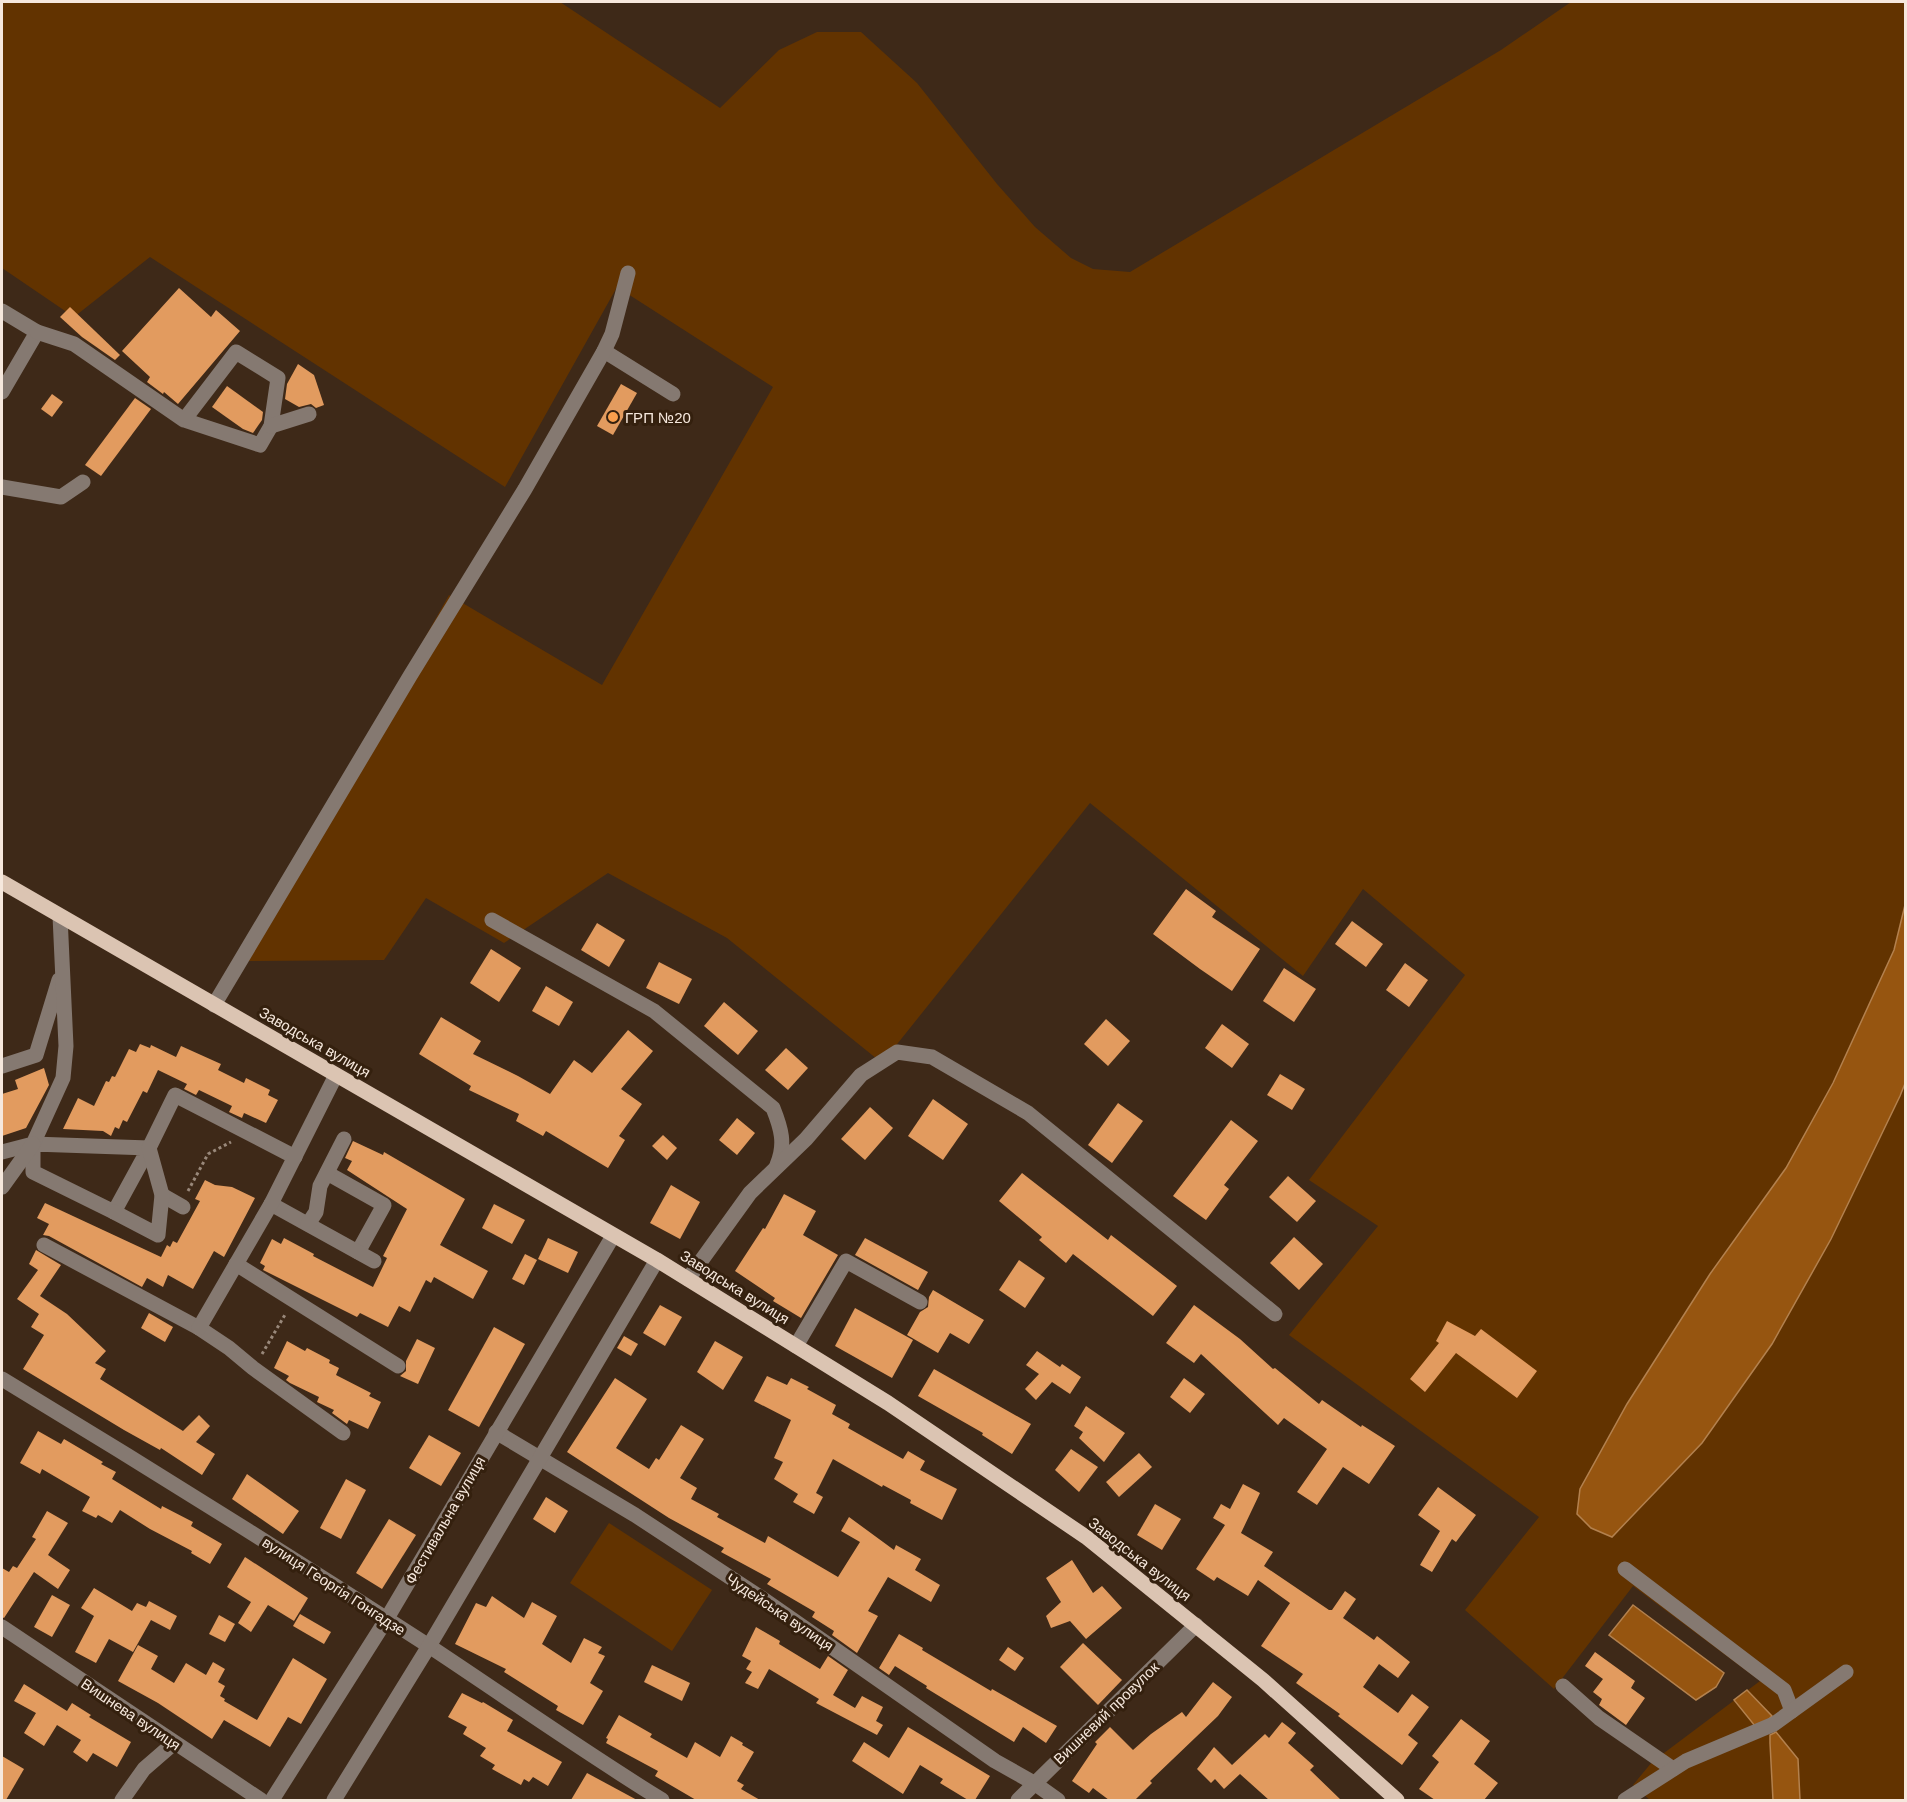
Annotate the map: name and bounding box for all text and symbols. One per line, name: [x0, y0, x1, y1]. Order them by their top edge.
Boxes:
place label: ГРП №20: [625, 409, 691, 426]
marker: ГРП №20: [606, 410, 620, 424]
street label: Заводська вулиця: [256, 1003, 374, 1081]
street label: Заводська вулиця: [677, 1247, 793, 1327]
street label: Фестивальна вулиця: [401, 1453, 489, 1587]
street label: Заводська вулиця: [1085, 1514, 1195, 1604]
street label: вулиця Георгія Гонгадзе: [259, 1533, 409, 1639]
street label: Чудейська вулиця: [723, 1570, 837, 1654]
street label: Вишневий провулок: [1050, 1658, 1162, 1768]
street label: Вишнева вулиця: [78, 1675, 184, 1753]

